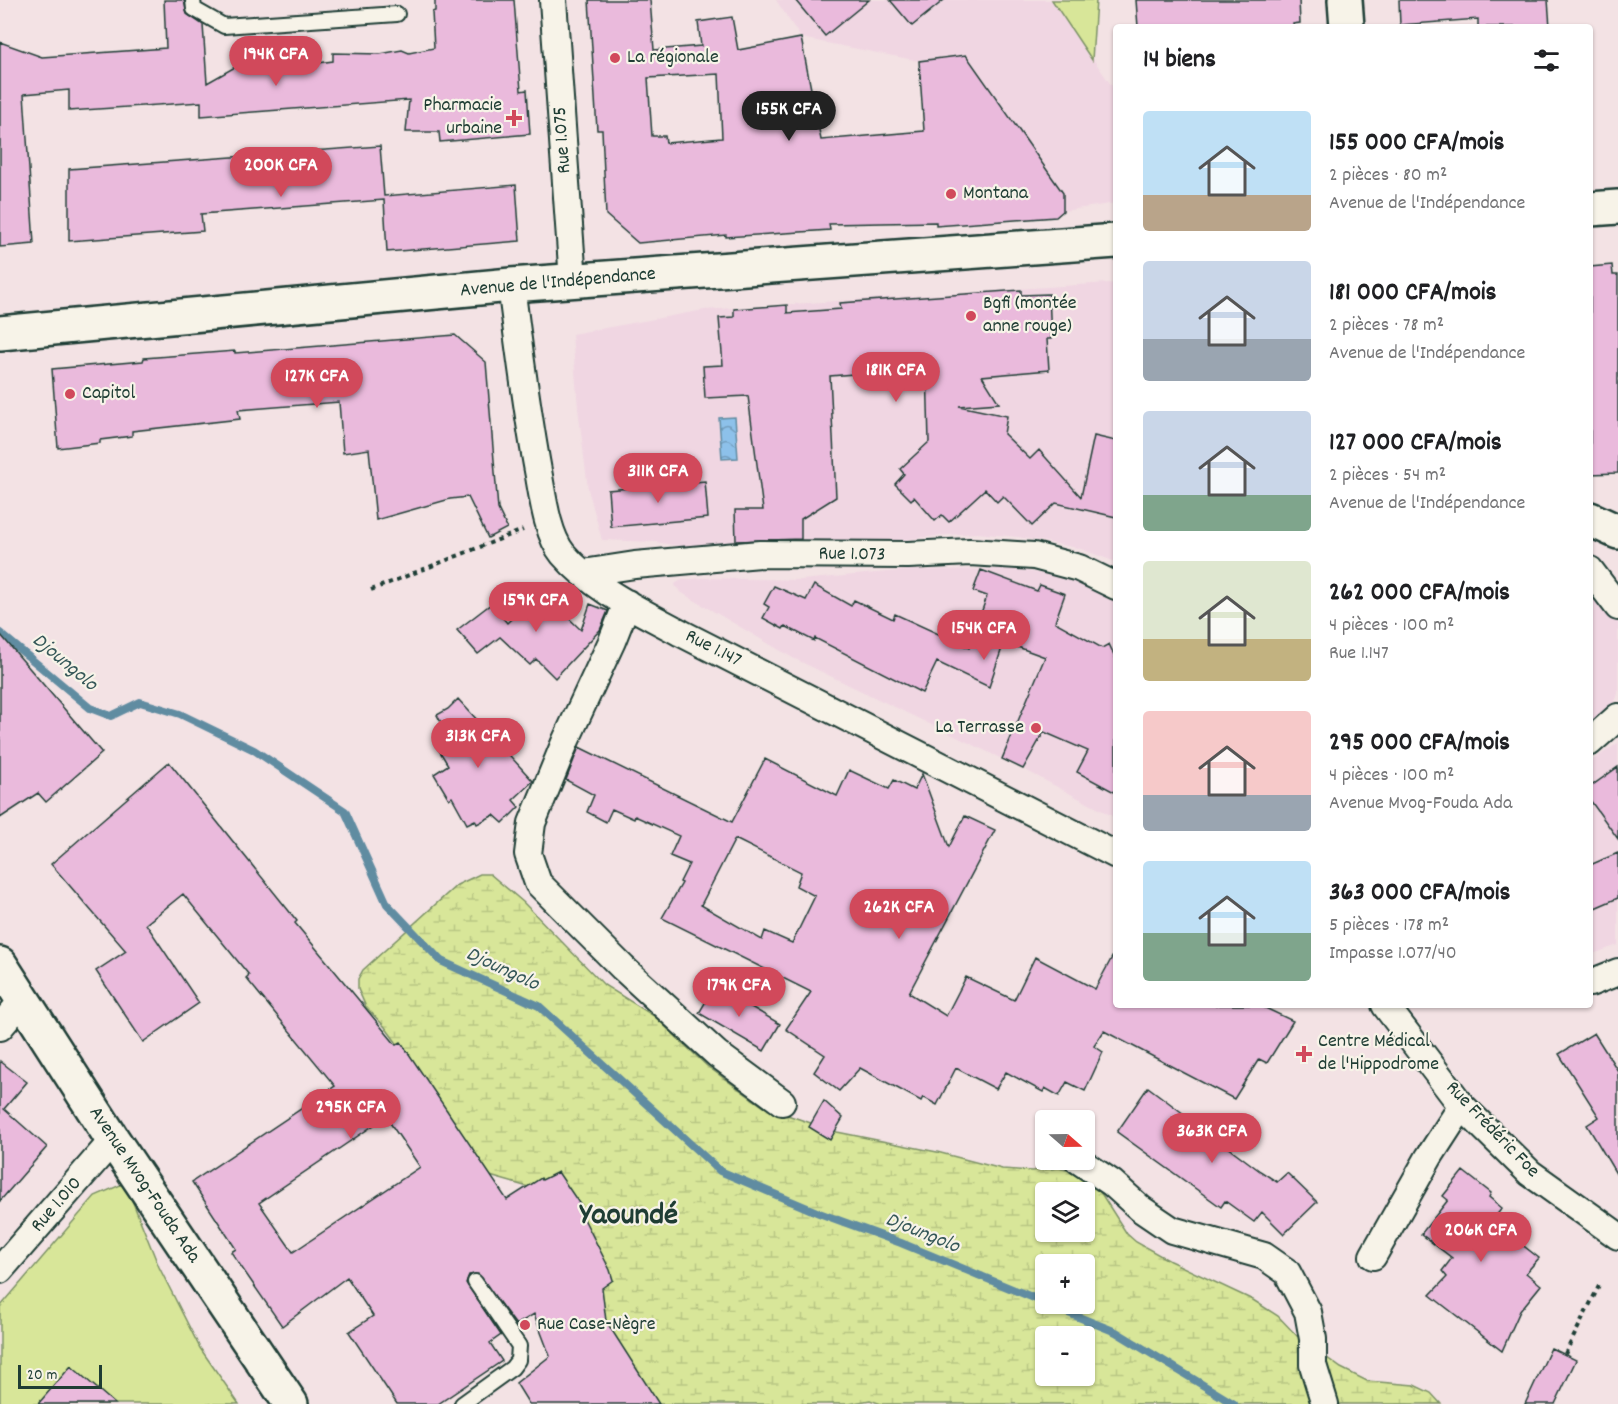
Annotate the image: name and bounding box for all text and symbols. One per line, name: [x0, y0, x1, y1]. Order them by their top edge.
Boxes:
pin: 194K CFA: [214, 36, 338, 87]
text: 194K CFA: [243, 41, 309, 69]
text: 14 biens: [1143, 42, 1216, 79]
place label: La régionale: [627, 44, 719, 72]
icon: filters: [1530, 44, 1563, 77]
marker: La régionale: [608, 51, 622, 65]
pin: 155K CFA: [727, 91, 851, 142]
place label: Pharmacie urbaine: [423, 92, 502, 143]
text: 155K CFA: [756, 96, 822, 124]
street label: Rue 1.075: [547, 105, 579, 175]
marker: Pharmacie urbaine: [507, 111, 521, 125]
text: 155 000 CFA/mois: [1329, 125, 1504, 162]
icon: home: [1191, 135, 1263, 207]
pin: 200K CFA: [219, 147, 343, 198]
text: 200K CFA: [244, 152, 318, 180]
text: 2 pièces · 80 m²: [1329, 162, 1447, 190]
place label: Montana: [963, 180, 1029, 208]
marker: Montana: [944, 187, 958, 201]
text: Avenue de l'Indépendance: [1329, 190, 1525, 218]
street label: Avenue de l'Indépendance: [459, 260, 657, 306]
text: 181 000 CFA/mois: [1329, 275, 1496, 312]
icon: home: [1191, 285, 1263, 357]
place label: Bgfi (montée anne rouge): [983, 290, 1077, 341]
marker: Bgfi (montée anne rouge): [964, 309, 978, 323]
text: 2 pièces · 78 m²: [1329, 312, 1444, 340]
text: Avenue de l'Indépendance: [1329, 340, 1525, 368]
pin: 181K CFA: [834, 352, 958, 403]
text: 181K CFA: [866, 357, 926, 385]
pin: 127K CFA: [255, 358, 379, 409]
text: 127K CFA: [285, 363, 349, 391]
place label: Capitol: [82, 380, 135, 408]
marker: Capitol: [63, 387, 77, 401]
text: 127 000 CFA/mois: [1329, 425, 1502, 462]
icon: home: [1191, 435, 1263, 507]
pin: 311K CFA: [596, 453, 720, 504]
text: 311K CFA: [627, 458, 689, 486]
text: 2 pièces · 54 m²: [1329, 462, 1446, 490]
text: Avenue de l'Indépendance: [1329, 490, 1525, 518]
street label: Rue 1.073: [818, 540, 886, 570]
text: 262 000 CFA/mois: [1329, 575, 1510, 612]
pin: 159K CFA: [474, 582, 598, 633]
icon: home: [1191, 585, 1263, 657]
text: 159K CFA: [503, 587, 569, 615]
pin: 154K CFA: [922, 610, 1046, 661]
text: 4 pièces · 100 m²: [1329, 612, 1454, 640]
text: 154K CFA: [951, 615, 1017, 643]
street label: Rue 1.147: [680, 623, 746, 675]
water label: Djoungolo: [25, 627, 105, 700]
text: Rue 1.147: [1329, 640, 1389, 668]
place label: La Terrasse: [935, 714, 1024, 742]
pin: 313K CFA: [416, 718, 540, 769]
marker: La Terrasse: [1029, 721, 1043, 735]
text: 313K CFA: [445, 723, 511, 751]
text: 295 000 CFA/mois: [1329, 725, 1510, 762]
icon: home: [1191, 735, 1263, 807]
text: 4 pièces · 100 m²: [1329, 762, 1454, 790]
text: Avenue Mvog-Fouda Ada: [1329, 790, 1512, 818]
text: 363 000 CFA/mois: [1329, 875, 1510, 912]
icon: home: [1191, 885, 1263, 957]
pin: 262K CFA: [837, 889, 961, 940]
text: 262K CFA: [864, 894, 934, 922]
text: 5 pièces · 178 m²: [1329, 912, 1449, 940]
water label: Djoungolo: [461, 940, 545, 1001]
text: Impasse 1.077/40: [1329, 940, 1457, 968]
pin: 179K CFA: [677, 967, 801, 1018]
text: 179K CFA: [707, 972, 771, 1000]
place label: Centre Médical de l'Hippodrome: [1318, 1028, 1439, 1079]
marker: Centre Médical de l'Hippodrome: [1295, 1045, 1313, 1063]
street label: Rue Frédéric Foe: [1439, 1075, 1546, 1185]
pin: 295K CFA: [289, 1089, 413, 1140]
text: 295K CFA: [316, 1094, 386, 1122]
street label: Avenue Mvog-Fouda Ada: [81, 1101, 207, 1269]
north arrow: [1035, 1110, 1095, 1170]
map controls: [1035, 1110, 1095, 1386]
pin: 363K CFA: [1150, 1113, 1274, 1164]
text: 363K CFA: [1176, 1118, 1248, 1146]
street label: Rue 1.010: [25, 1171, 89, 1239]
button: layers: [1035, 1182, 1095, 1242]
district label: Yaoundé: [579, 1194, 678, 1240]
water label: Djoungolo: [881, 1206, 965, 1263]
pin: 206K CFA: [1419, 1212, 1543, 1263]
text: 206K CFA: [1445, 1217, 1517, 1245]
button: +: [1035, 1254, 1095, 1314]
place label: Rue Case-Nègre: [537, 1311, 656, 1339]
marker: Rue Case-Nègre: [518, 1318, 532, 1332]
button: −: [1035, 1326, 1095, 1386]
scale bar: [18, 1362, 102, 1390]
text: 20 m: [27, 1364, 57, 1387]

